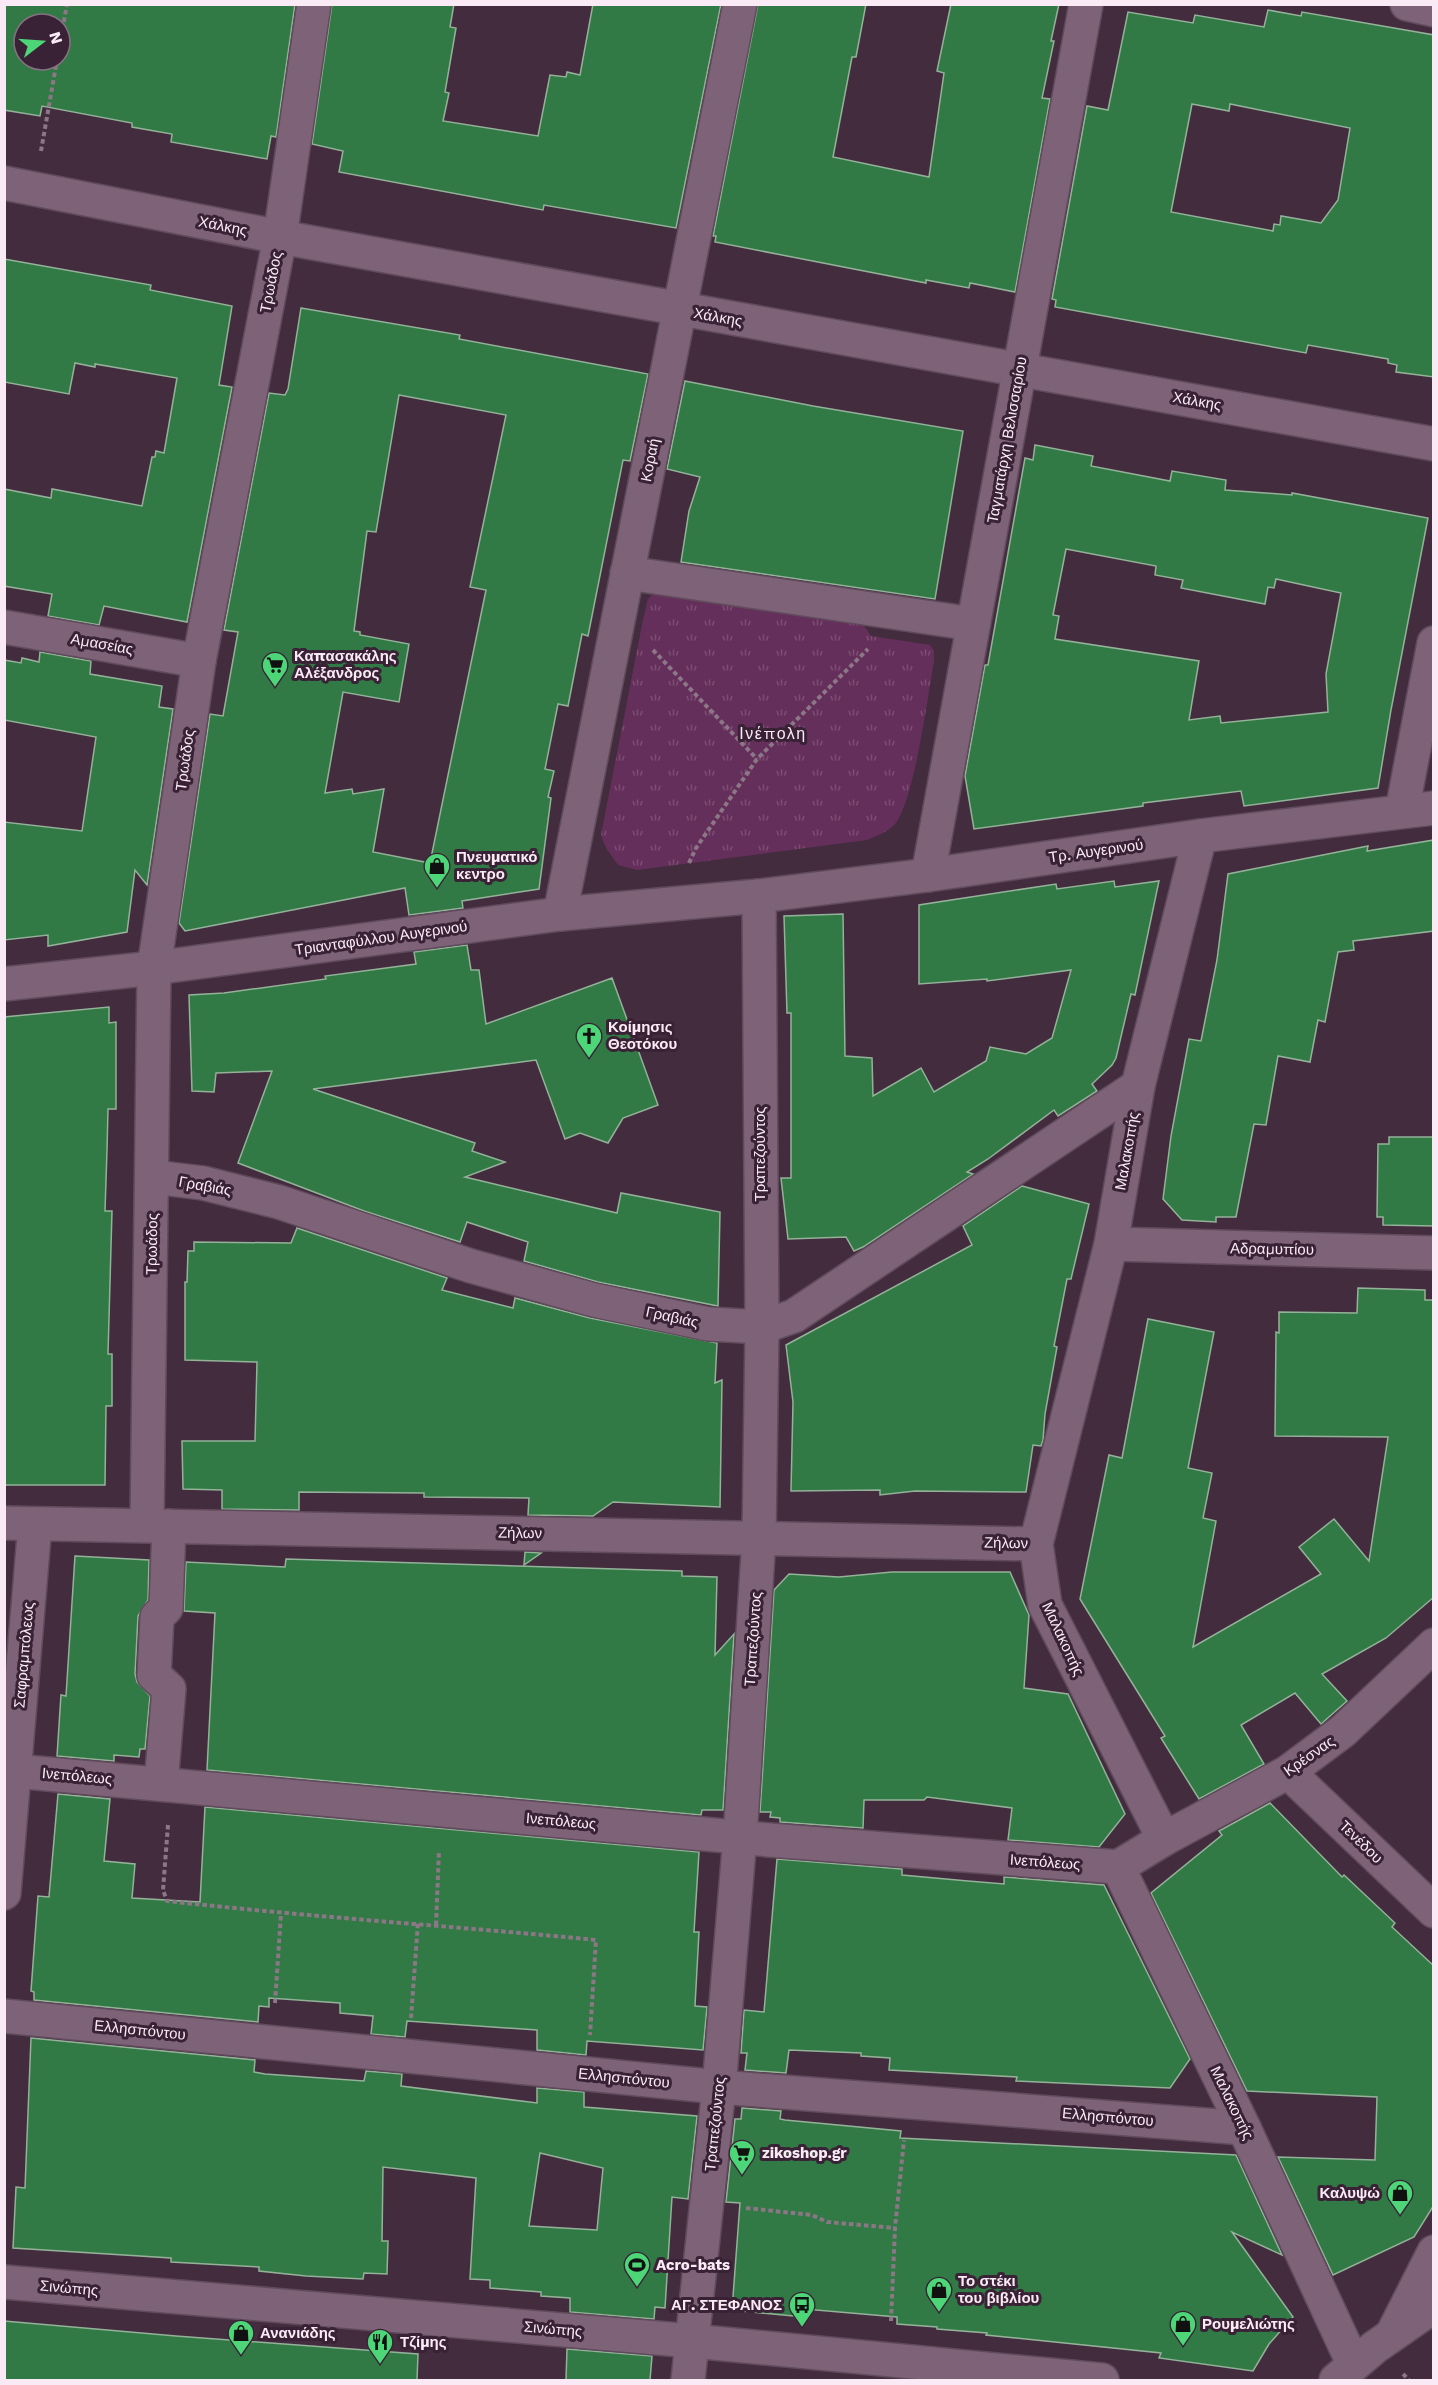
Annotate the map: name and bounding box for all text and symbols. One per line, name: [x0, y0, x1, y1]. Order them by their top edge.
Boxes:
north arrow: [12, 12, 72, 72]
text: N: [45, 29, 67, 46]
street label: Χάλκης: [197, 212, 249, 240]
street label: Τρωάδος: [256, 250, 286, 314]
street label: Χάλκης: [692, 304, 744, 330]
street label: Ταγματάρχη Βελισσαρίου: [983, 355, 1031, 525]
street label: Χάλκης: [1171, 388, 1223, 414]
street label: Κοραή: [637, 437, 663, 483]
street label: Αμασείας: [69, 630, 135, 658]
place label: Καπασακάλης Αλέξανδρος: [294, 647, 397, 682]
supermarket icon: Καπασακάλης Αλέξανδρος: [260, 650, 290, 688]
district label: Ινέπολη: [739, 724, 807, 743]
street label: Τρωάδος: [172, 728, 198, 792]
street label: Τρ. Αυγερινού: [1048, 835, 1144, 867]
place label: Πνευματικό κεντρο: [456, 848, 537, 883]
shop icon: Πνευματικό κεντρο: [422, 851, 452, 889]
street label: Τριανταφύλλου Αυγερινού: [293, 917, 469, 959]
place label: Κοίμησις Θεοτόκου: [608, 1018, 677, 1053]
church icon: Κοίμησις Θεοτόκου: [574, 1021, 604, 1059]
street label: Τραπεζούντος: [751, 1106, 769, 1202]
street label: Μαλακοπής: [1111, 1110, 1143, 1192]
street label: Γραβιάς: [177, 1173, 233, 1199]
street label: Τρωάδος: [142, 1213, 162, 1275]
street label: Αδραμυπίου: [1230, 1239, 1314, 1259]
street label: Γραβιάς: [644, 1303, 700, 1331]
street label: Ζήλων: [498, 1524, 542, 1542]
street label: Ζήλων: [984, 1534, 1028, 1552]
street label: Τραπεζούντος: [741, 1591, 765, 1687]
street label: Μαλακοπής: [1038, 1599, 1088, 1679]
street label: Σαφραμπόλεως: [10, 1601, 38, 1709]
street label: Κρέσνας: [1280, 1732, 1338, 1780]
street label: Ινεπόλεως: [41, 1764, 113, 1788]
street label: Ινεπόλεως: [525, 1809, 597, 1833]
street label: Τενέδου: [1336, 1817, 1386, 1867]
street label: Ινεπόλεως: [1009, 1851, 1081, 1873]
street label: Ελλησπόντου: [93, 2016, 187, 2044]
street label: Μαλακοπής: [1207, 2063, 1257, 2143]
street label: Ελλησπόντου: [577, 2064, 671, 2092]
street label: Τραπεζούντος: [701, 2076, 729, 2172]
street label: Ελλησπόντου: [1062, 2104, 1154, 2130]
supermarket icon: zikoshop.gr: [727, 2138, 757, 2176]
place label: zikoshop.gr: [762, 2144, 847, 2162]
shop icon: Καλυψώ: [1385, 2178, 1415, 2216]
place label: Καλυψώ: [1319, 2184, 1380, 2202]
sports icon: Acro-bats: [622, 2250, 652, 2288]
place label: Acro-bats: [656, 2256, 730, 2274]
place label: Το στέκι του βιβλίου: [958, 2272, 1040, 2307]
shop icon: Το στέκι του βιβλίου: [924, 2275, 954, 2313]
street label: Σινώπης: [39, 2276, 99, 2300]
bus stop icon: ΑΓ. ΣΤΕΦΑΝΟΣ: [787, 2290, 817, 2328]
place label: ΑΓ. ΣΤΕΦΑΝΟΣ: [671, 2296, 782, 2314]
shop icon: Ρουμελιώτης: [1168, 2309, 1198, 2347]
place label: Ρουμελιώτης: [1202, 2315, 1295, 2333]
street label: Σινώπης: [523, 2317, 583, 2341]
shop icon: Ανανιάδης: [226, 2318, 256, 2356]
place label: Ανανιάδης: [260, 2324, 336, 2342]
restaurant icon: Τζίμης: [365, 2327, 395, 2365]
place label: Τζίμης: [400, 2333, 447, 2351]

